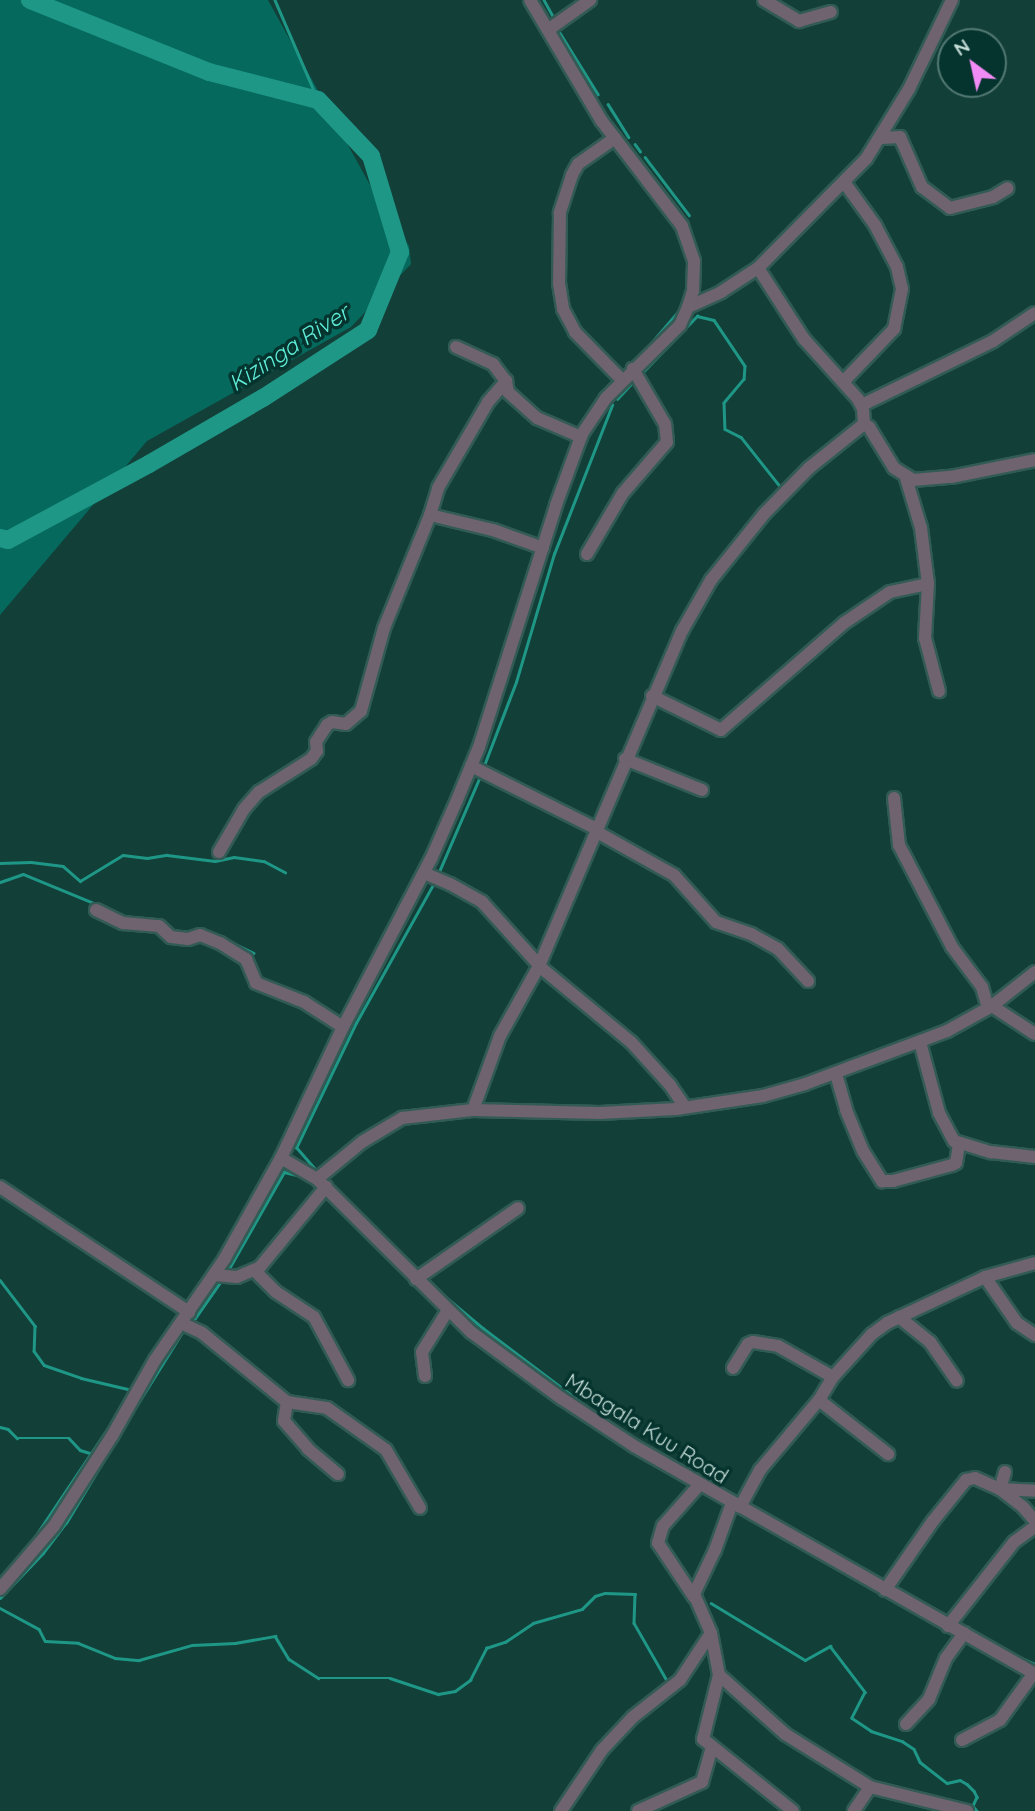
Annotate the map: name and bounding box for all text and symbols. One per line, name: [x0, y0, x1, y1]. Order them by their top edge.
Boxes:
north arrow: [937, 28, 1007, 98]
text: N: [949, 33, 974, 61]
water label: Kizinga River: [223, 299, 355, 397]
street label: Mbagala Kuu Road: [561, 1368, 733, 1488]

